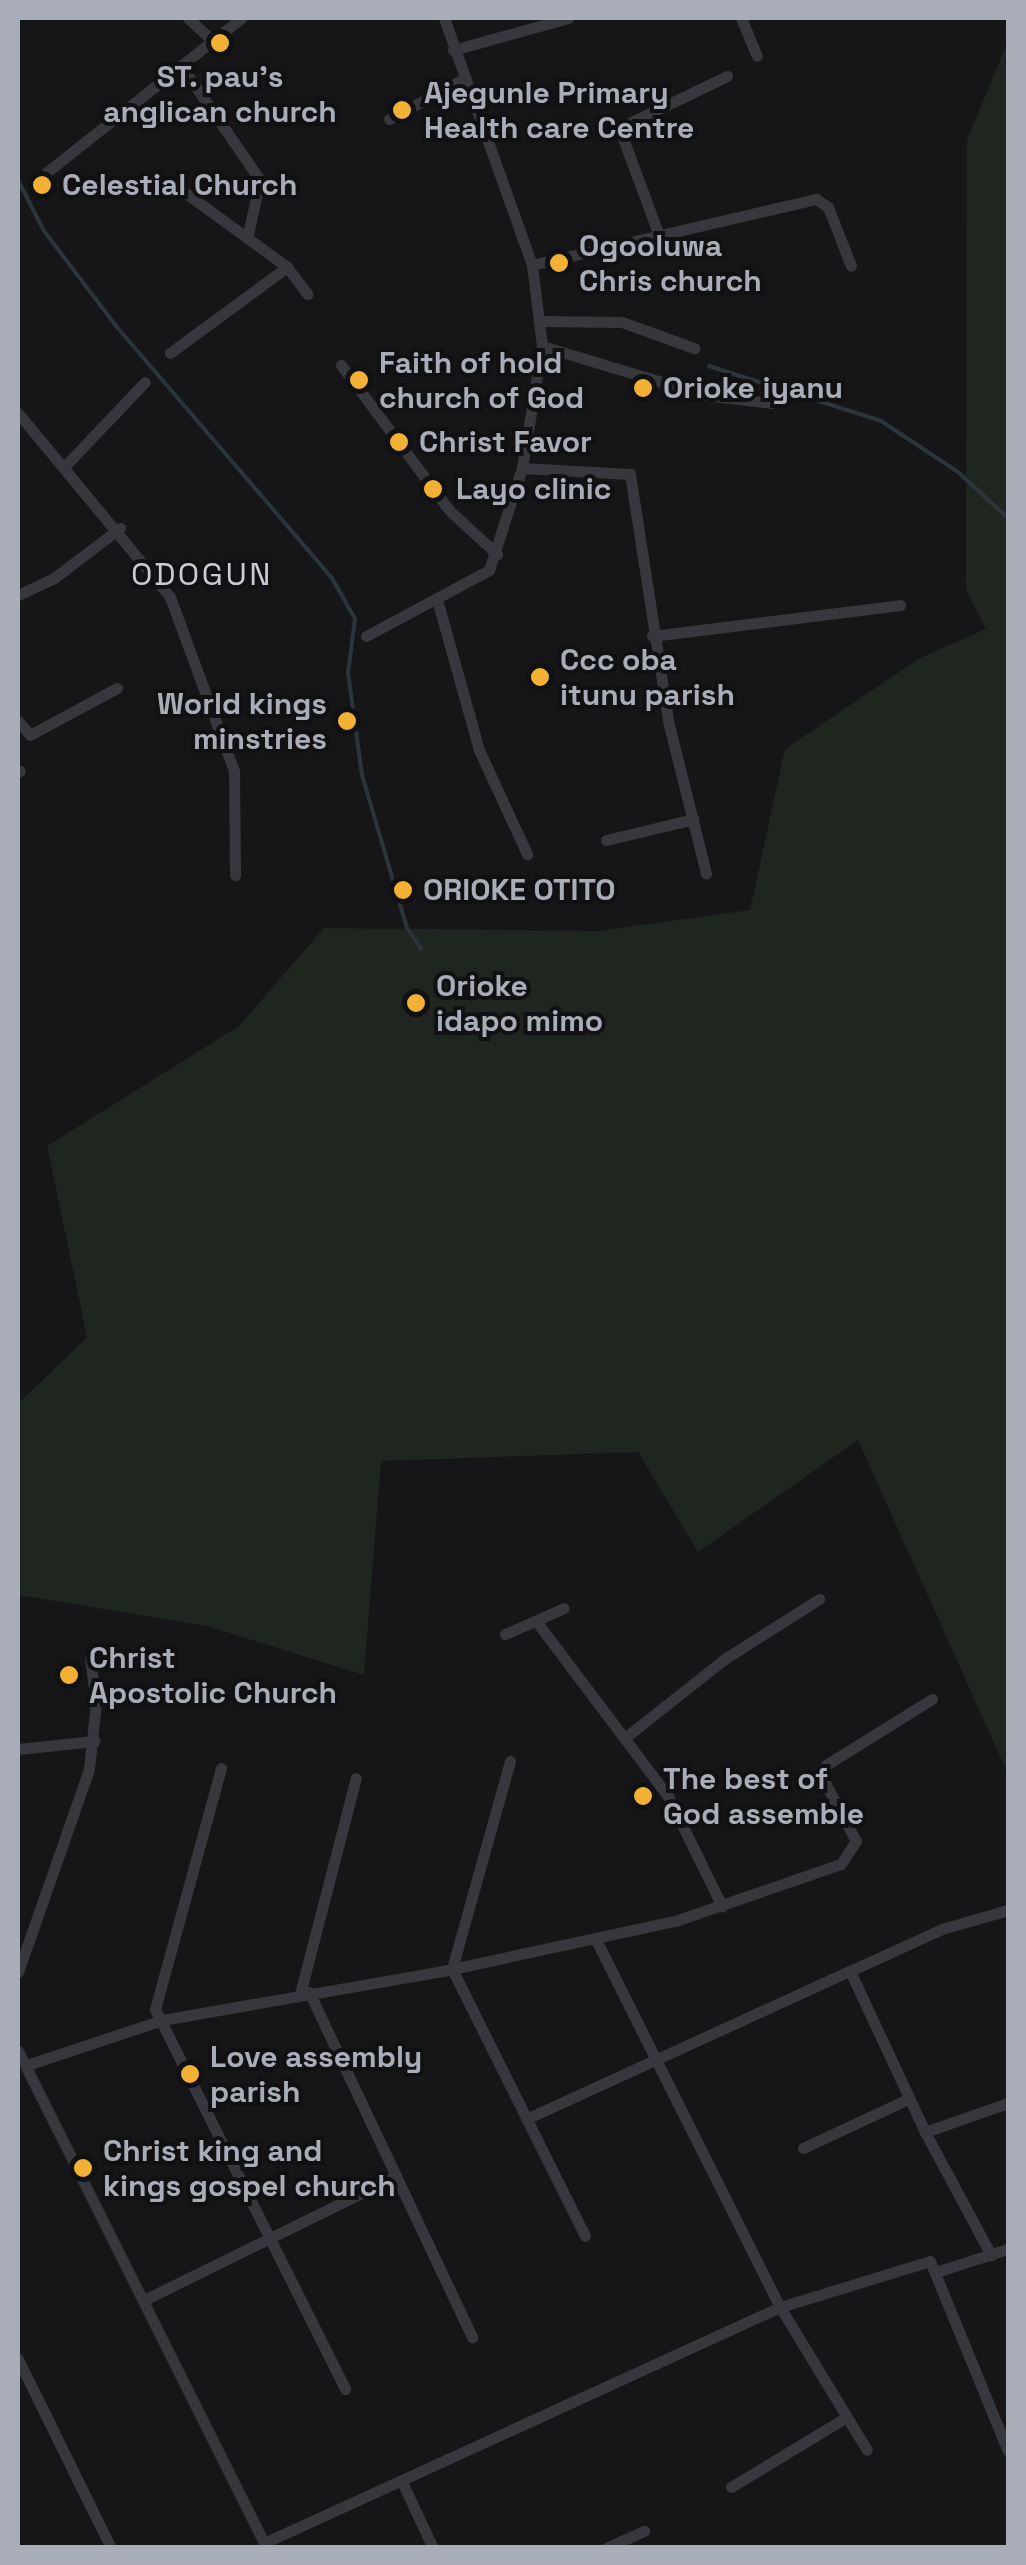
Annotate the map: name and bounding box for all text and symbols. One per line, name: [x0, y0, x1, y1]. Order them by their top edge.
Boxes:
marker: ST. pau's anglican church: [209, 32, 231, 54]
place label: ST. pau's anglican church: [103, 59, 337, 130]
place label: Ajegunle Primary Health care Centre: [424, 75, 694, 146]
marker: Ajegunle Primary Health care Centre: [389, 97, 415, 123]
place label: Celestial Church: [62, 167, 297, 203]
marker: Celestial Church: [31, 174, 53, 196]
place label: Ogooluwa Chris church: [579, 228, 762, 298]
marker: Ogooluwa Chris church: [548, 252, 570, 274]
place label: Faith of hold church of God: [379, 345, 584, 416]
marker: Faith of hold church of God: [348, 369, 370, 391]
place label: Orioke iyanu: [663, 370, 843, 406]
marker: Orioke iyanu: [632, 377, 654, 399]
place label: Christ Favor: [419, 424, 592, 460]
marker: Christ Favor: [388, 431, 410, 453]
place label: Layo clinic: [456, 471, 611, 507]
marker: Layo clinic: [420, 476, 446, 502]
district label: ODOGUN: [131, 555, 273, 593]
place label: Ccc oba itunu parish: [560, 642, 735, 712]
marker: Ccc oba itunu parish: [529, 666, 551, 688]
place label: World kings minstries: [157, 686, 327, 756]
marker: World kings minstries: [336, 710, 358, 732]
place label: ORIOKE OTITO: [423, 872, 616, 908]
marker: ORIOKE OTITO: [392, 879, 414, 901]
place label: Orioke idapo mimo: [436, 968, 603, 1038]
marker: Orioke idapo mimo: [405, 992, 427, 1014]
place label: Christ Apostolic Church: [89, 1640, 337, 1710]
marker: Christ Apostolic Church: [58, 1664, 80, 1686]
place label: The best of God assemble: [663, 1761, 864, 1832]
marker: The best of God assemble: [632, 1785, 654, 1807]
place label: Love assembly parish: [210, 2039, 422, 2110]
marker: Love assembly parish: [179, 2063, 201, 2085]
place label: Christ king and kings gospel church: [103, 2133, 396, 2204]
marker: Christ king and kings gospel church: [72, 2157, 94, 2179]

